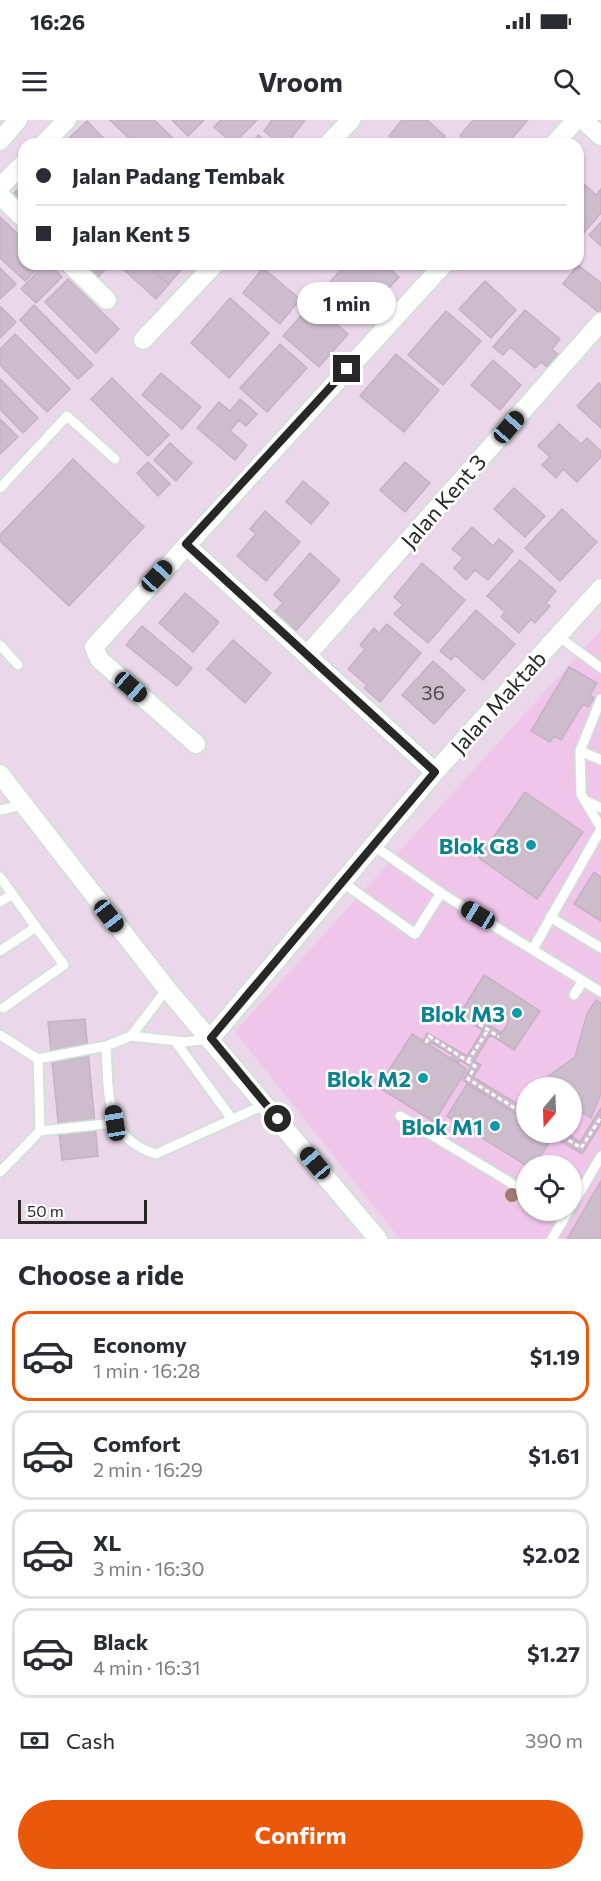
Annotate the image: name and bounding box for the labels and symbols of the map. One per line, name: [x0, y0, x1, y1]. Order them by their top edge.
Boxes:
callout: 1 min: [298, 282, 397, 324]
route end: [333, 355, 360, 382]
car: [490, 408, 528, 446]
street label: Jalan Kent 3: [395, 448, 491, 554]
car: [138, 557, 176, 595]
street label: Jalan Maktab: [445, 645, 551, 759]
car: [112, 668, 150, 706]
house number: 36: [421, 680, 445, 704]
place label: Blok G8: [439, 832, 519, 859]
marker: Blok G8: [524, 838, 538, 852]
car: [91, 896, 127, 936]
car: [458, 898, 498, 932]
place label: Blok M3: [420, 1000, 505, 1027]
marker: Blok M3: [510, 1006, 524, 1020]
place label: Blok M2: [327, 1065, 411, 1092]
marker: Blok M2: [416, 1071, 430, 1085]
north arrow: [516, 1077, 582, 1143]
car: [103, 1104, 127, 1142]
route start: [264, 1105, 291, 1132]
place label: Blok M1: [401, 1113, 483, 1140]
marker: Blok M1: [488, 1119, 502, 1133]
car: [297, 1143, 333, 1183]
scale bar: [18, 1197, 147, 1224]

